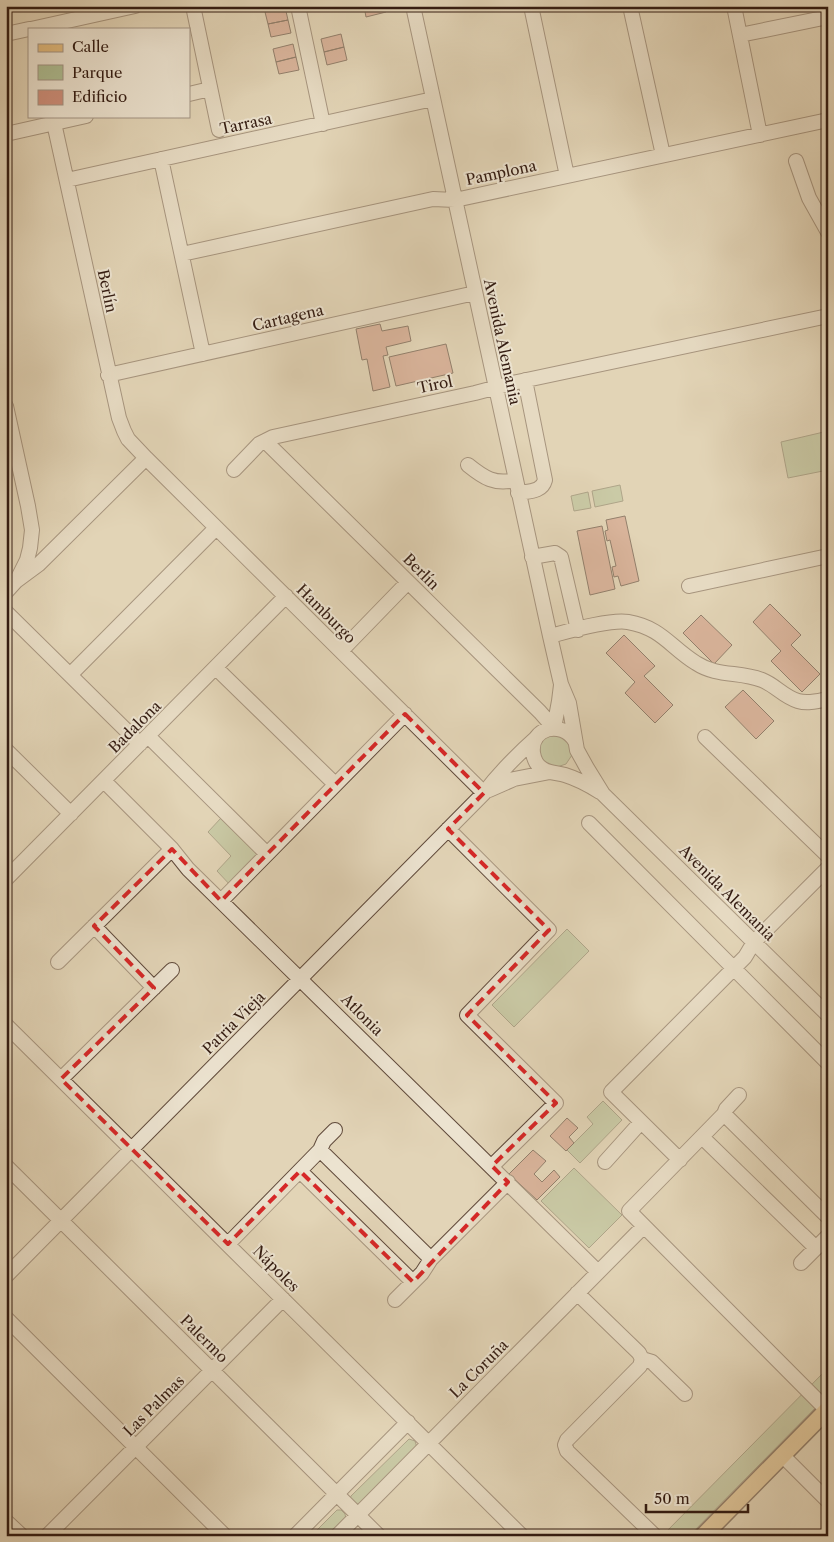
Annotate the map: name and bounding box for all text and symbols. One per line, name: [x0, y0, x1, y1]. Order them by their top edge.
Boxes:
legend: [28, 28, 190, 118]
text: Calle: [72, 37, 109, 56]
text: Parque: [72, 63, 122, 82]
text: Edificio: [72, 87, 127, 106]
street label: Tarrasa: [218, 109, 274, 138]
street label: Pamplona: [464, 156, 538, 189]
street label: Berlín: [94, 268, 121, 315]
street label: Avenida Alemania: [480, 276, 525, 407]
street label: Cartagena: [250, 300, 325, 335]
street label: Tirol: [416, 371, 455, 397]
street label: Berlín: [399, 550, 444, 594]
street label: Hamburgo: [293, 580, 360, 647]
street label: Badalona: [104, 696, 165, 757]
street label: Avenida Alemania: [675, 840, 779, 945]
street label: Patria Vieja: [198, 987, 269, 1058]
street label: Atlonia: [337, 989, 387, 1040]
street label: Nápoles: [249, 1242, 303, 1296]
street label: Palermo: [176, 1311, 232, 1367]
street label: La Coruña: [445, 1335, 512, 1402]
street label: Las Palmas: [119, 1371, 188, 1440]
scale bar: [646, 1482, 749, 1514]
text: 50 m: [654, 1489, 690, 1508]

